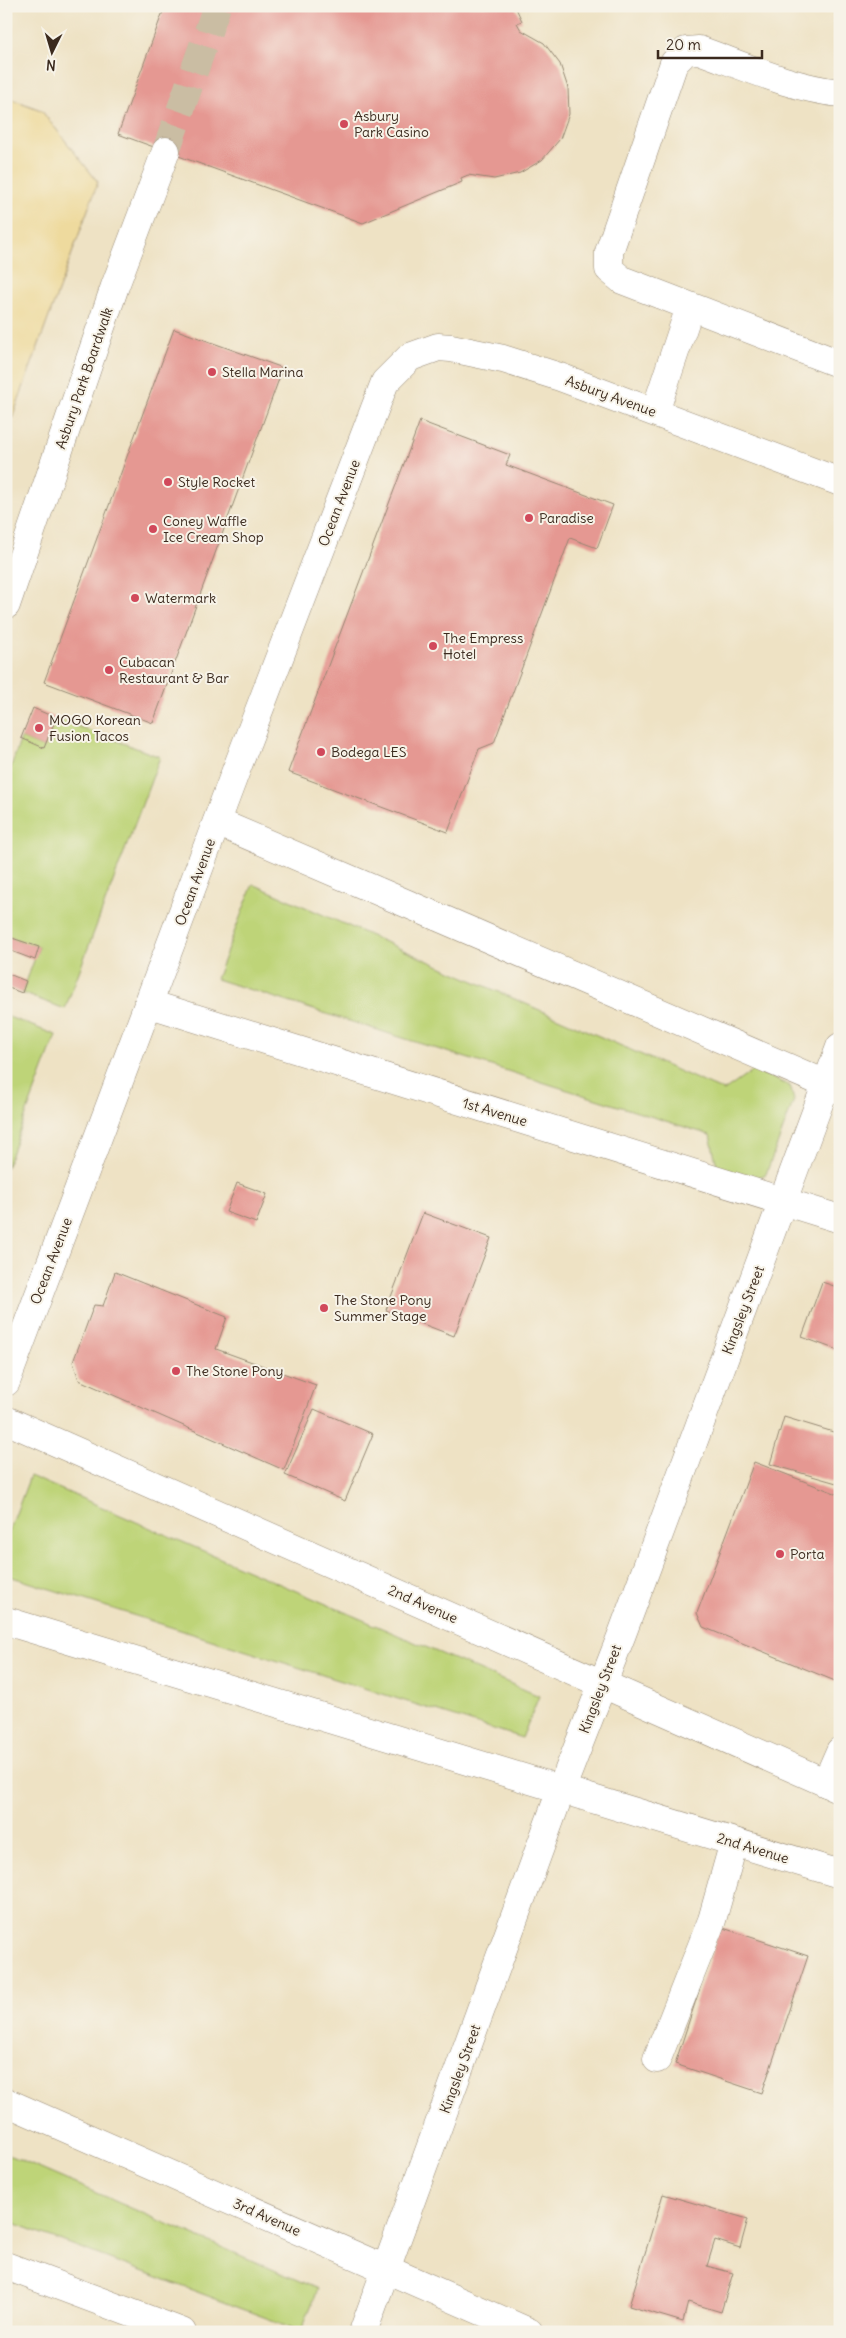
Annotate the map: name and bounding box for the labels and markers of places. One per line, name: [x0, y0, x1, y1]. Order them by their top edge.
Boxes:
place label: Asbury Park Casino: [354, 107, 429, 141]
marker: Asbury Park Casino: [338, 118, 350, 130]
place label: Stella Marina: [222, 363, 303, 381]
marker: Stella Marina: [206, 366, 218, 378]
place label: Style Rocket: [178, 473, 256, 491]
marker: Style Rocket: [162, 476, 174, 488]
place label: Paradise: [539, 509, 594, 527]
place label: Coney Waffle Ice Cream Shop: [163, 512, 264, 546]
marker: Paradise: [523, 512, 535, 524]
marker: Coney Waffle Ice Cream Shop: [147, 523, 159, 535]
place label: Watermark: [145, 589, 216, 607]
marker: Watermark: [129, 592, 141, 604]
place label: The Empress Hotel: [443, 629, 523, 663]
marker: The Empress Hotel: [427, 640, 439, 652]
place label: Cubacan Restaurant & Bar: [119, 653, 229, 687]
marker: Cubacan Restaurant & Bar: [103, 664, 115, 676]
place label: MOGO Korean Fusion Tacos: [49, 711, 141, 745]
marker: MOGO Korean Fusion Tacos: [33, 722, 45, 734]
place label: Bodega LES: [331, 743, 407, 761]
marker: Bodega LES: [315, 746, 327, 758]
place label: The Stone Pony Summer Stage: [334, 1291, 431, 1325]
marker: The Stone Pony Summer Stage: [318, 1302, 330, 1314]
place label: The Stone Pony: [186, 1362, 283, 1380]
marker: The Stone Pony: [170, 1365, 182, 1377]
place label: Porta: [790, 1545, 824, 1563]
marker: Porta: [774, 1548, 786, 1560]

